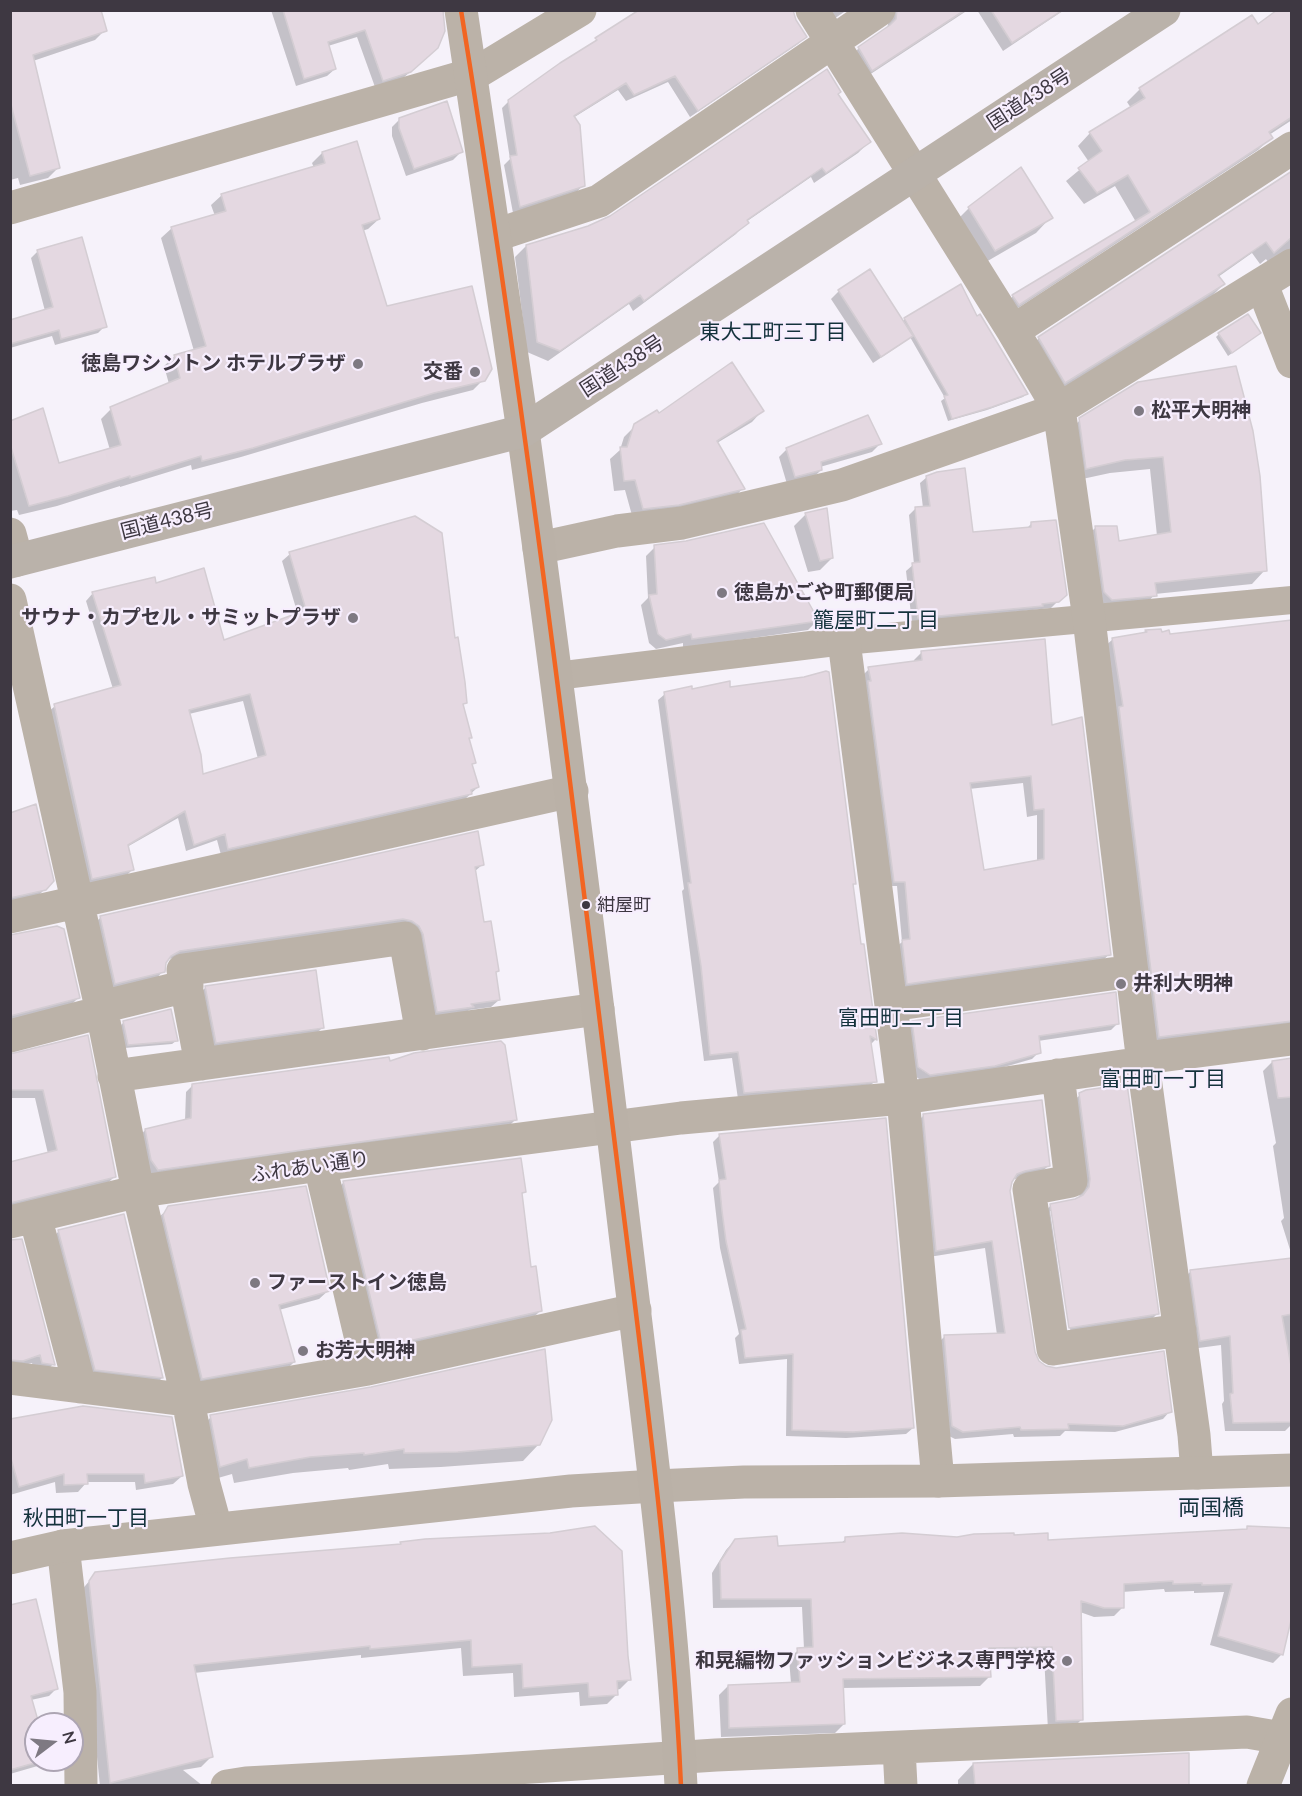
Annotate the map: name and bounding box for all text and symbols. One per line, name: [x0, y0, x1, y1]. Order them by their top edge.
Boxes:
street label: 国道438号: [983, 63, 1075, 135]
district label: 東大工町三丁目: [700, 319, 846, 345]
street label: 国道438号: [576, 330, 668, 402]
place label: 徳島ワシントン ホテルプラザ: [81, 352, 346, 376]
marker: 徳島ワシントン ホテルプラザ: [351, 357, 365, 371]
place label: 交番: [423, 360, 463, 384]
marker: 交番: [468, 365, 482, 379]
place label: 松平大明神: [1151, 399, 1251, 423]
marker: 松平大明神: [1132, 404, 1146, 418]
street label: 国道438号: [118, 498, 216, 544]
place label: 徳島かごや町郵便局: [734, 581, 914, 605]
marker: 徳島かごや町郵便局: [715, 586, 729, 600]
place label: サウナ・カプセル・サミットプラザ: [21, 606, 341, 630]
district label: 籠屋町二丁目: [813, 607, 939, 633]
marker: サウナ・カプセル・サミットプラザ: [346, 611, 360, 625]
place label: 紺屋町: [597, 894, 651, 916]
marker: 紺屋町: [580, 899, 592, 911]
place label: 井利大明神: [1133, 972, 1233, 996]
marker: 井利大明神: [1114, 977, 1128, 991]
district label: 富田町二丁目: [838, 1005, 964, 1031]
district label: 富田町一丁目: [1100, 1066, 1226, 1092]
street label: ふれあい通り: [249, 1147, 371, 1187]
place label: ファーストイン徳島: [267, 1271, 447, 1295]
marker: ファーストイン徳島: [248, 1276, 262, 1290]
place label: お芳大明神: [315, 1339, 415, 1363]
marker: お芳大明神: [296, 1344, 310, 1358]
district label: 両国橋: [1178, 1495, 1244, 1521]
district label: 秋田町一丁目: [23, 1505, 149, 1531]
place label: 和晃編物ファッションビジネス専門学校: [695, 1649, 1055, 1673]
marker: 和晃編物ファッションビジネス専門学校: [1060, 1654, 1074, 1668]
north arrow: [24, 1712, 84, 1772]
text: N: [59, 1729, 81, 1746]

